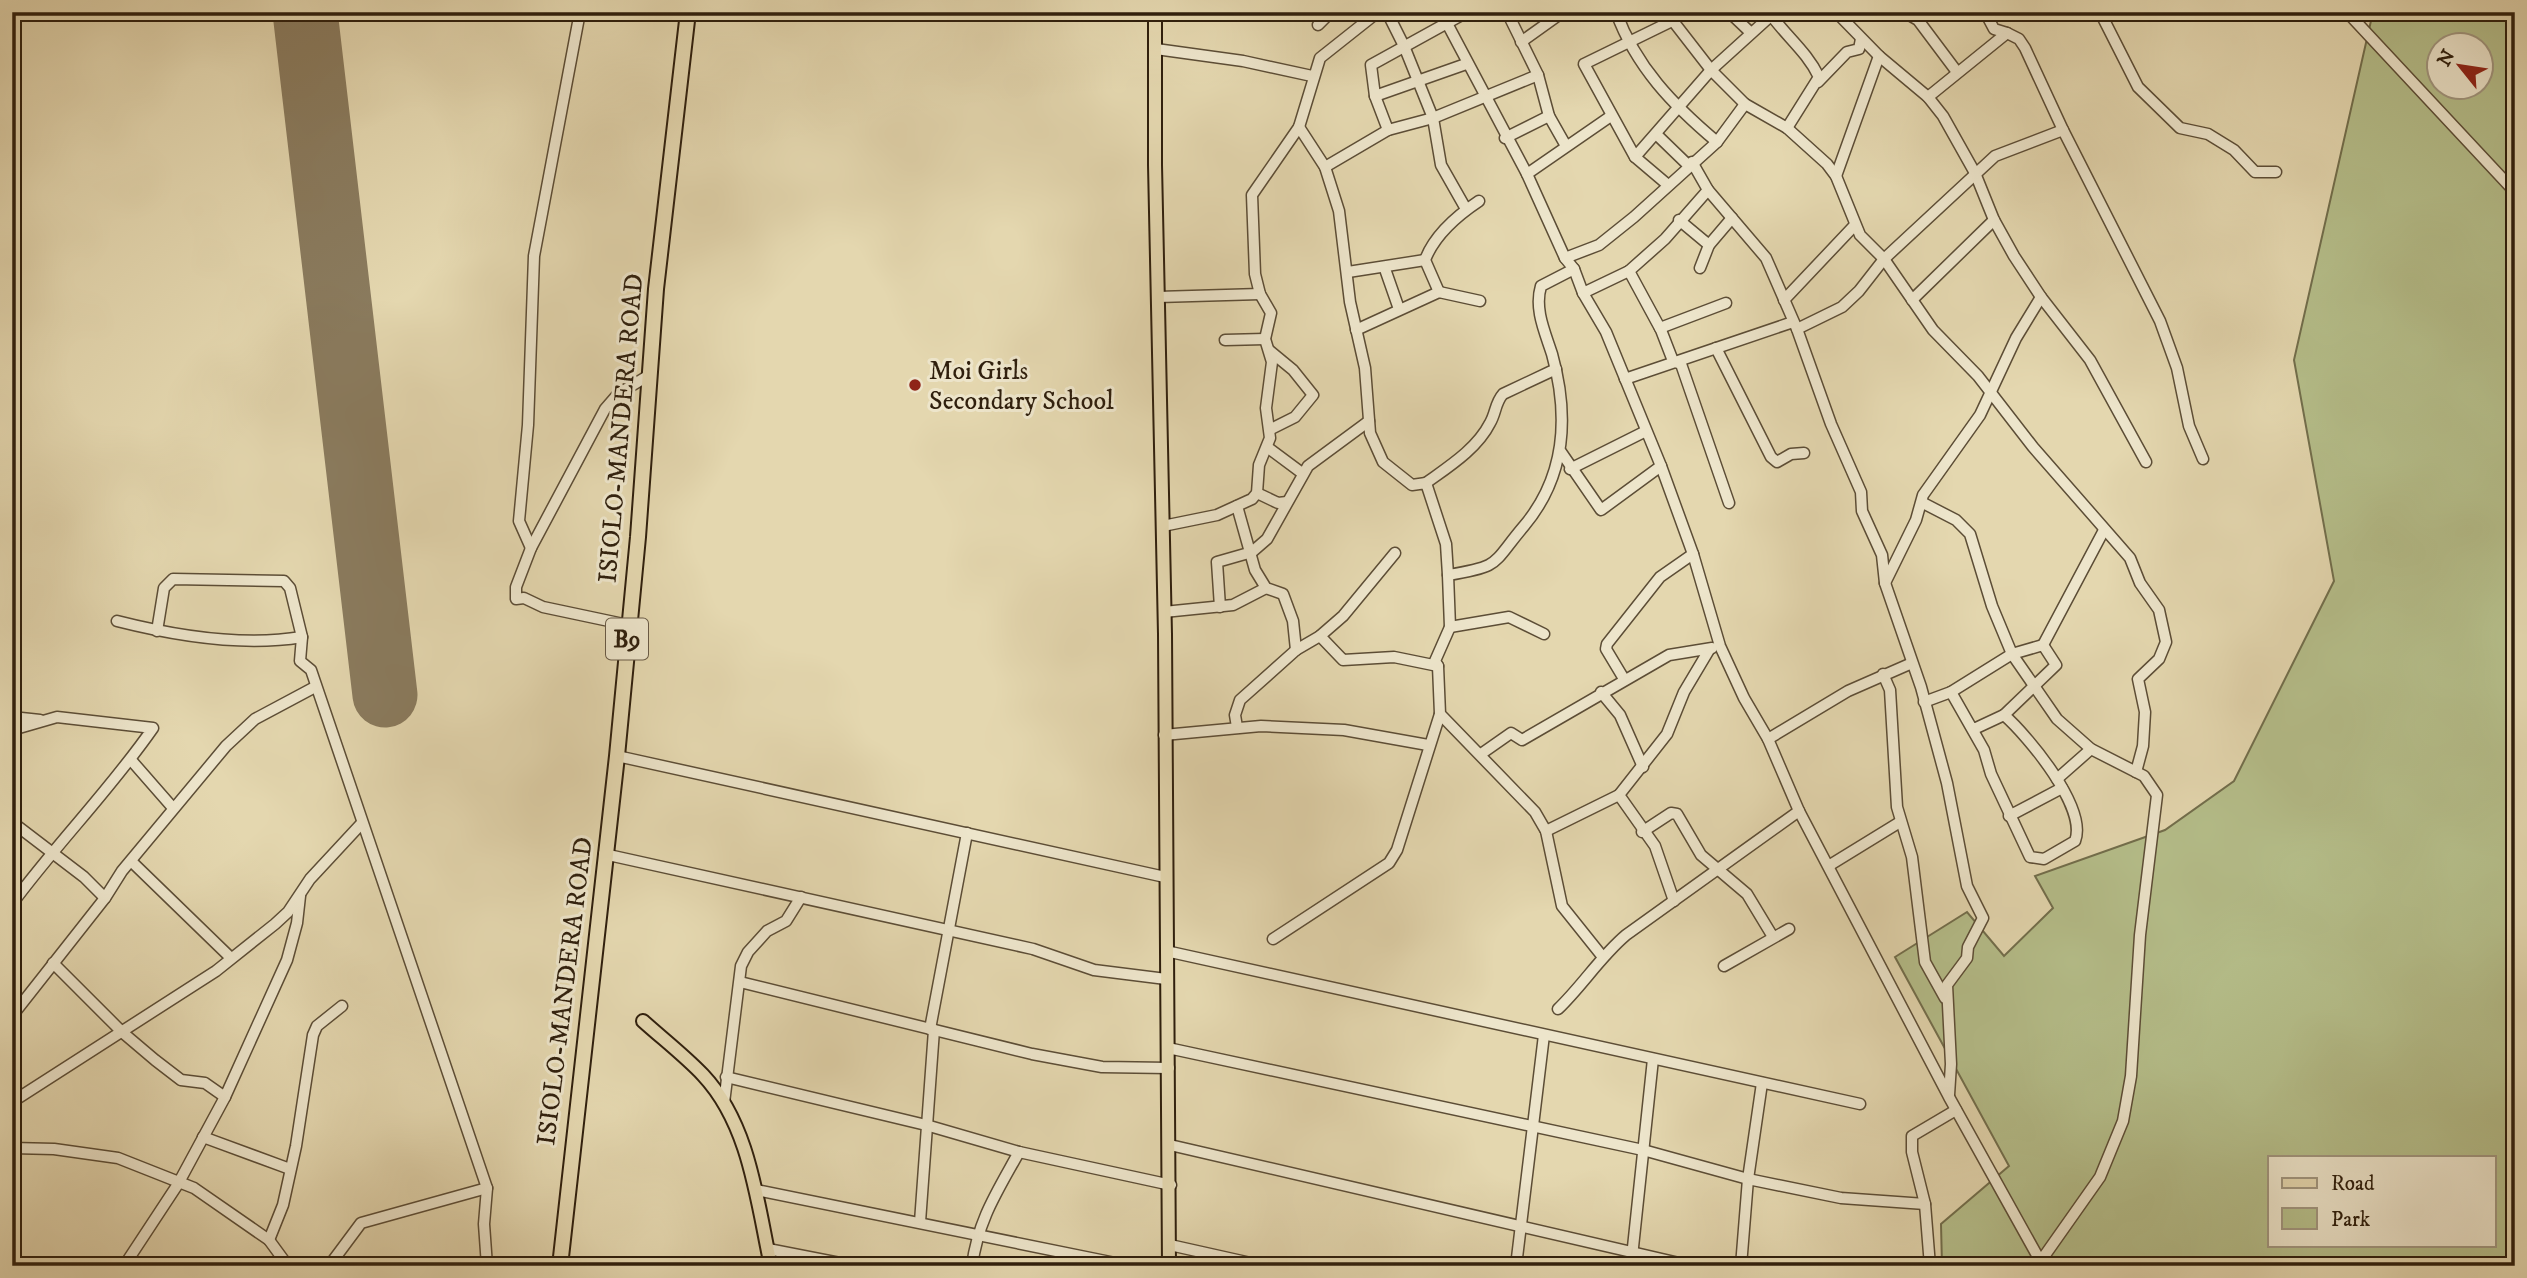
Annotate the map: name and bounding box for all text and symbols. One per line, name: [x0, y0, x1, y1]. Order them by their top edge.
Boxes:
north arrow: [2426, 32, 2496, 102]
text: N: [2433, 45, 2461, 71]
street label: ISIOLO-MANDERA ROAD: [592, 272, 651, 584]
place label: Moi Girls Secondary School: [929, 355, 1114, 418]
marker: Moi Girls Secondary School: [907, 377, 923, 393]
road number: B9: [606, 618, 648, 660]
street label: ISIOLO-MANDERA ROAD: [530, 835, 601, 1147]
legend: [2268, 1156, 2496, 1246]
text: Road: [2331, 1171, 2375, 1197]
text: Park: [2331, 1207, 2371, 1233]

